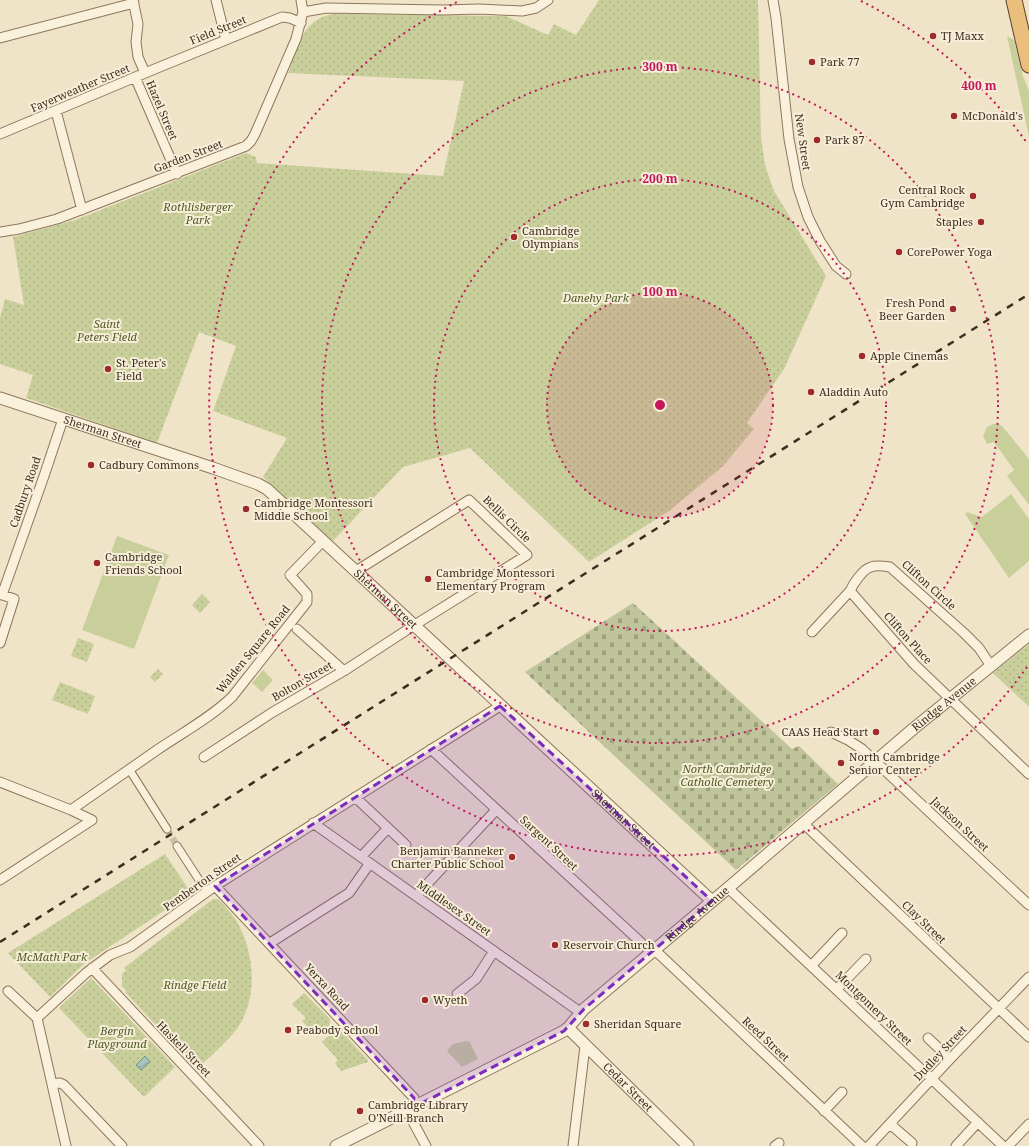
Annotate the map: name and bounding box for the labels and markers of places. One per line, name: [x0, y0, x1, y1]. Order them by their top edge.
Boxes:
place label: TJ Maxx: [941, 28, 984, 43]
marker: TJ Maxx: [928, 31, 938, 41]
place label: Park 77: [820, 54, 860, 69]
marker: Park 77: [807, 57, 817, 67]
place label: McDonald's: [962, 108, 1023, 123]
marker: McDonald's: [949, 111, 959, 121]
place label: Park 87: [825, 132, 865, 147]
marker: Park 87: [812, 135, 822, 145]
place label: Central Rock Gym Cambridge: [880, 182, 966, 210]
marker: Central Rock Gym Cambridge: [968, 191, 978, 201]
place label: Staples: [936, 214, 973, 229]
marker: Staples: [976, 217, 986, 227]
place label: Cambridge Olympians: [522, 223, 579, 251]
marker: Cambridge Olympians: [509, 232, 519, 242]
place label: CorePower Yoga: [907, 244, 992, 259]
marker: CorePower Yoga: [894, 247, 904, 257]
place label: Fresh Pond Beer Garden: [879, 295, 945, 323]
marker: Fresh Pond Beer Garden: [948, 304, 958, 314]
place label: Apple Cinemas: [870, 348, 948, 363]
marker: Apple Cinemas: [857, 351, 867, 361]
place label: St. Peter's Field: [116, 355, 166, 383]
marker: St. Peter's Field: [103, 364, 113, 374]
place label: Aladdin Auto: [819, 384, 888, 399]
marker: Aladdin Auto: [806, 387, 816, 397]
centre of rings: [653, 398, 667, 412]
place label: Cadbury Commons: [99, 457, 199, 472]
marker: Cadbury Commons: [86, 460, 96, 470]
place label: Cambridge Montessori Middle School: [254, 495, 373, 523]
marker: Cambridge Montessori Middle School: [241, 504, 251, 514]
place label: Cambridge Friends School: [105, 549, 183, 577]
marker: Cambridge Friends School: [92, 558, 102, 568]
place label: Cambridge Montessori Elementary Program: [436, 565, 555, 593]
marker: Cambridge Montessori Elementary Program: [423, 574, 433, 584]
place label: CAAS Head Start: [781, 724, 868, 739]
marker: CAAS Head Start: [871, 727, 881, 737]
place label: North Cambridge Senior Center: [849, 749, 940, 777]
marker: North Cambridge Senior Center: [836, 758, 846, 768]
place label: Benjamin Banneker Charter Public School: [391, 843, 505, 871]
marker: Benjamin Banneker Charter Public School: [507, 852, 517, 862]
place label: Reservoir Church: [563, 937, 655, 952]
marker: Reservoir Church: [550, 940, 560, 950]
place label: Wyeth: [433, 992, 467, 1007]
marker: Wyeth: [420, 995, 430, 1005]
place label: Sheridan Square: [594, 1016, 682, 1031]
marker: Sheridan Square: [581, 1019, 591, 1029]
place label: Peabody School: [296, 1022, 379, 1037]
marker: Peabody School: [283, 1025, 293, 1035]
place label: Cambridge Library O'Neill Branch: [368, 1097, 469, 1125]
marker: Cambridge Library O'Neill Branch: [355, 1106, 365, 1116]

